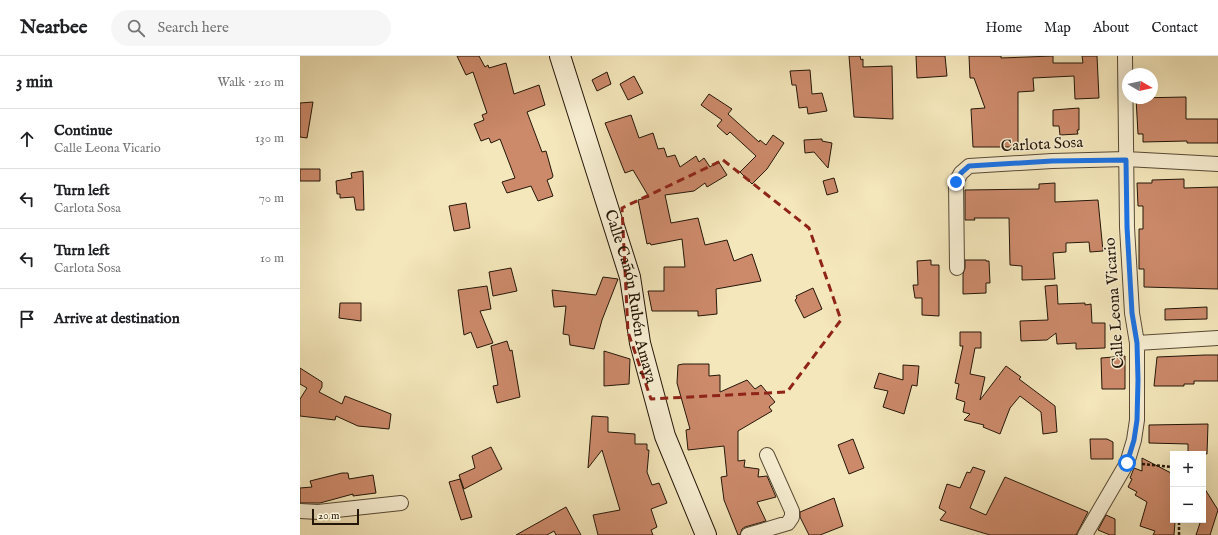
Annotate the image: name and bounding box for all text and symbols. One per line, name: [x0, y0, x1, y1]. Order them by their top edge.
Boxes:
search box: [111, 10, 391, 46]
text: Nearbee: [20, 16, 87, 40]
icon: search: [125, 17, 147, 39]
text: Search here: [157, 18, 229, 37]
text: Home: [986, 19, 1022, 37]
text: Map: [1044, 19, 1071, 37]
text: About: [1093, 19, 1129, 37]
text: Contact: [1151, 19, 1198, 37]
north arrow: [1122, 68, 1158, 104]
text: 3 min: [16, 72, 53, 93]
text: Walk · 210 m: [218, 74, 284, 91]
text: Continue: [54, 121, 112, 140]
icon: ahead: [16, 128, 38, 150]
text: 130 m: [255, 130, 284, 147]
street label: Carlota Sosa: [1000, 133, 1084, 157]
text: Calle Leona Vicario: [54, 140, 161, 157]
route end: [947, 173, 965, 191]
text: Turn left: [54, 181, 110, 200]
icon: left: [16, 188, 38, 210]
text: 70 m: [259, 190, 284, 207]
text: Carlota Sosa: [54, 200, 121, 217]
street label: Calle Cañón Rubén Amaya: [599, 207, 660, 386]
street label: Calle Leona Vicario: [1100, 236, 1130, 369]
text: Turn left: [54, 241, 110, 260]
icon: left: [16, 248, 38, 270]
text: 10 m: [260, 250, 284, 267]
text: Carlota Sosa: [54, 260, 121, 277]
icon: arrive: [16, 308, 38, 330]
text: Arrive at destination: [54, 309, 180, 328]
map controls: [1170, 451, 1206, 523]
button: +: [1170, 451, 1206, 487]
route start: [1118, 454, 1136, 472]
button: −: [1170, 487, 1206, 523]
scale bar: [312, 507, 359, 526]
text: 20 m: [318, 509, 339, 523]

